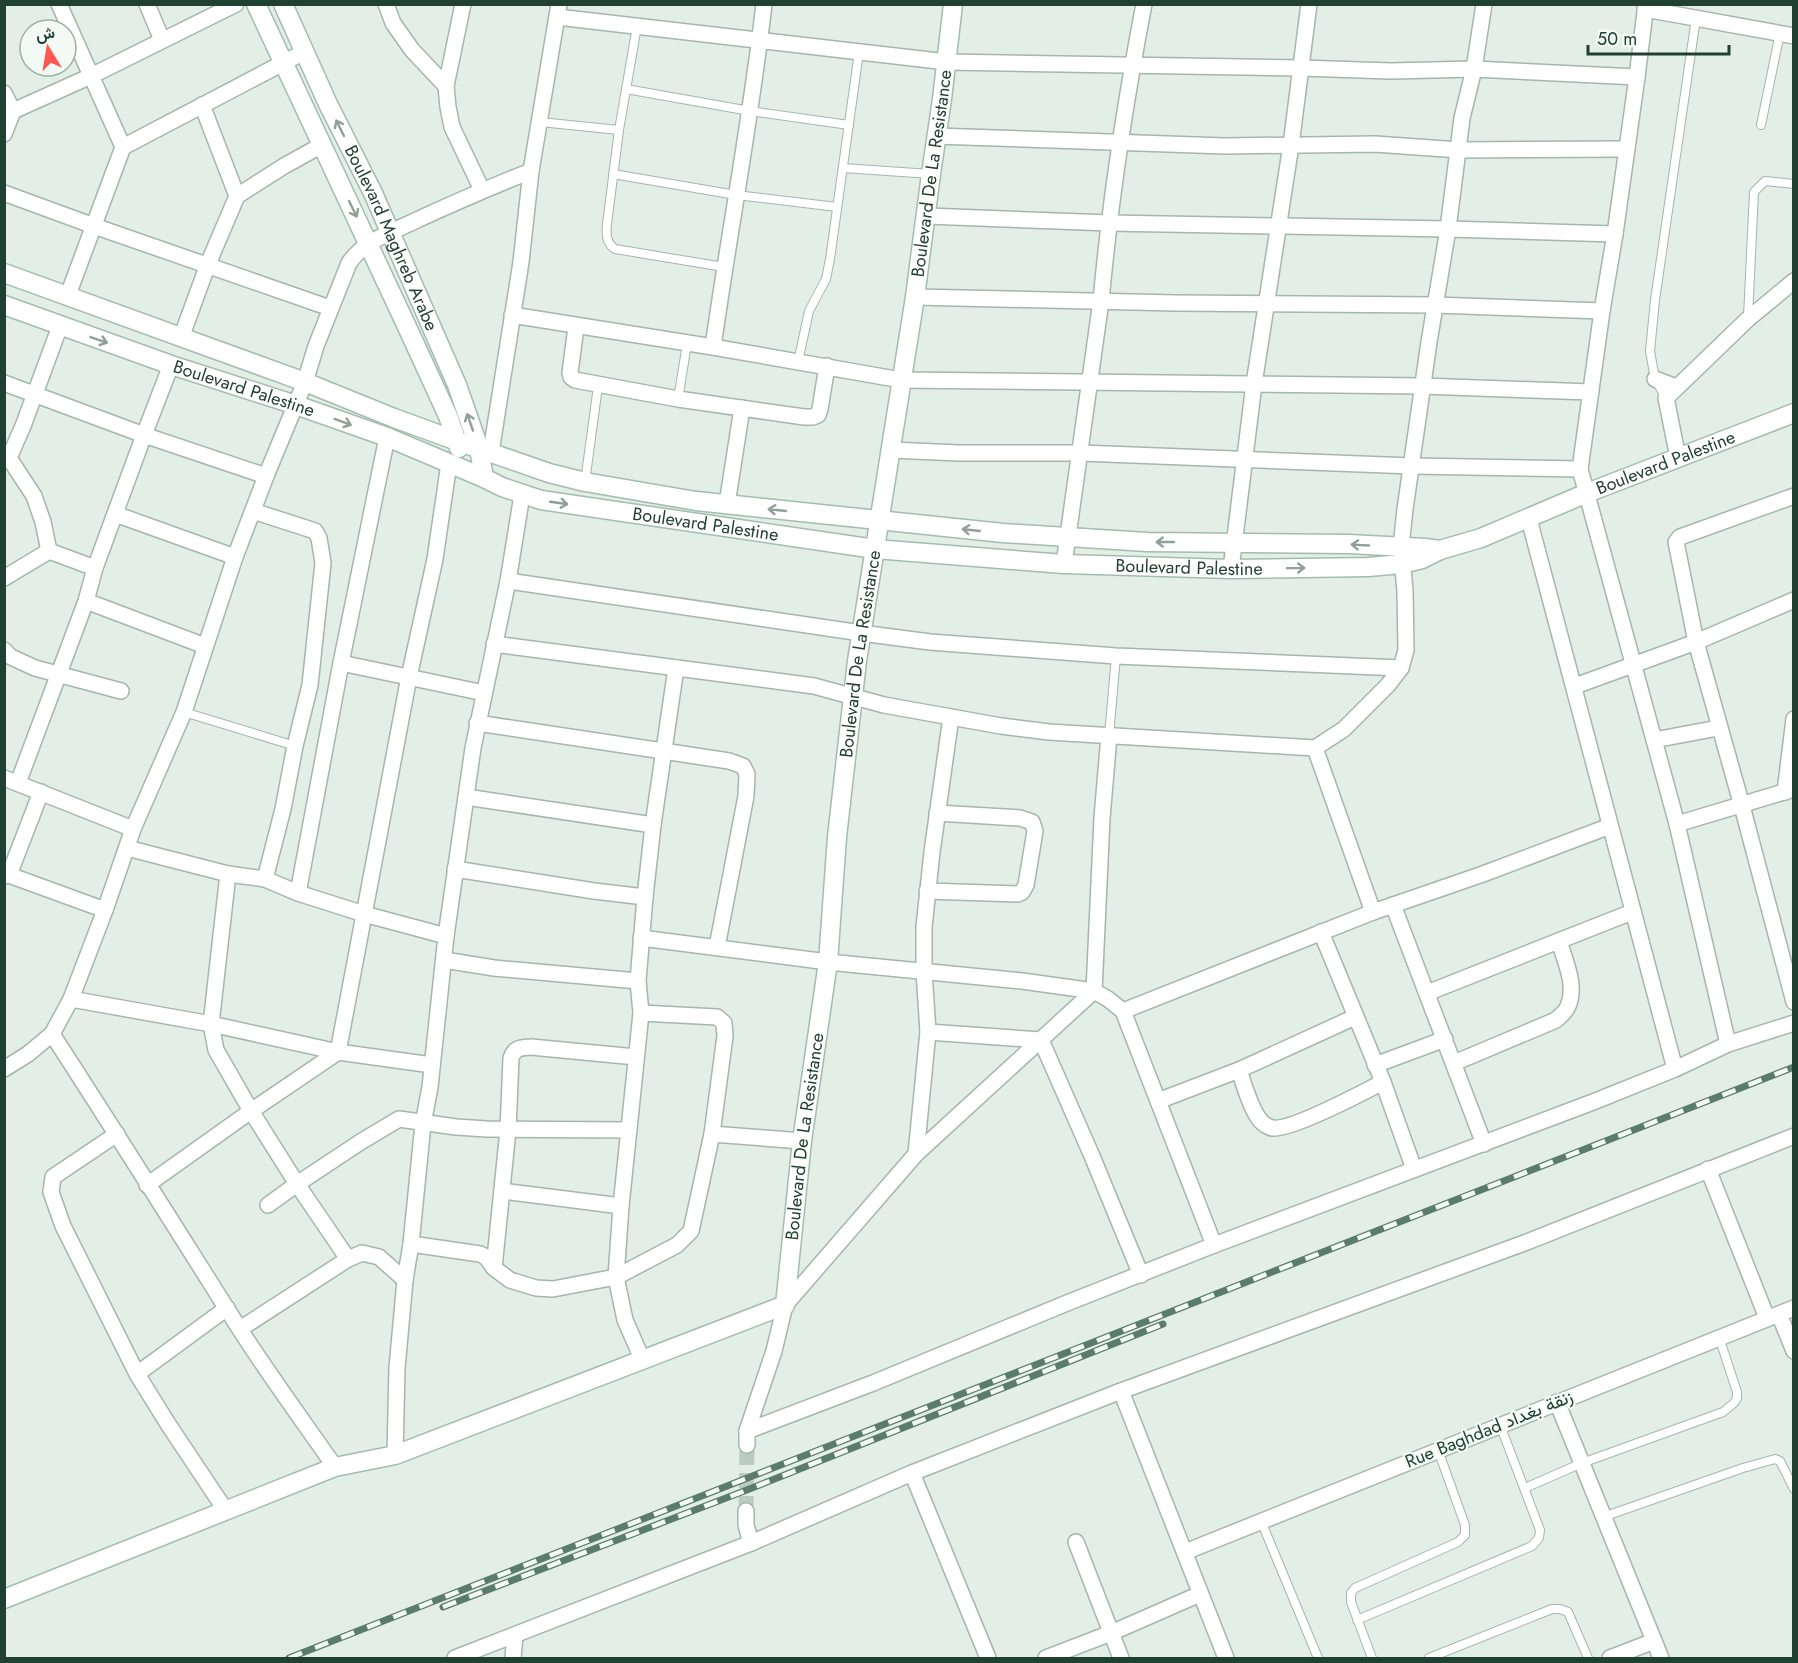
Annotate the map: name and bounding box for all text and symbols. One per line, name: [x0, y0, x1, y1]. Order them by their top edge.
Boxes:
north arrow: [18, 18, 78, 78]
scale bar: [1588, 18, 1729, 56]
text: ش: [34, 21, 57, 47]
text: 50 m: [1597, 26, 1637, 52]
street label: Boulevard De La Resistance: [905, 68, 958, 279]
one-way arrow: [334, 120, 346, 138]
street label: Boulevard Maghreb Arabe: [338, 141, 445, 335]
one-way arrow: [347, 200, 359, 218]
one-way arrow: [89, 335, 108, 346]
street label: Boulevard Palestine: [170, 353, 318, 424]
one-way arrow: [463, 413, 474, 432]
one-way arrow: [333, 417, 352, 428]
street label: Boulevard Palestine: [1592, 424, 1739, 501]
one-way arrow: [549, 497, 569, 508]
street label: Boulevard Palestine: [631, 501, 780, 548]
one-way arrow: [767, 504, 787, 515]
one-way arrow: [961, 524, 981, 535]
one-way arrow: [1156, 536, 1176, 548]
one-way arrow: [1351, 539, 1371, 550]
street label: Boulevard De La Resistance: [833, 548, 887, 759]
street label: Boulevard Palestine: [1115, 553, 1263, 582]
one-way arrow: [1286, 562, 1306, 574]
street label: Boulevard De La Resistance: [779, 1031, 831, 1242]
street label: Rue Baghdad زنقة بغداد: [1401, 1383, 1577, 1475]

